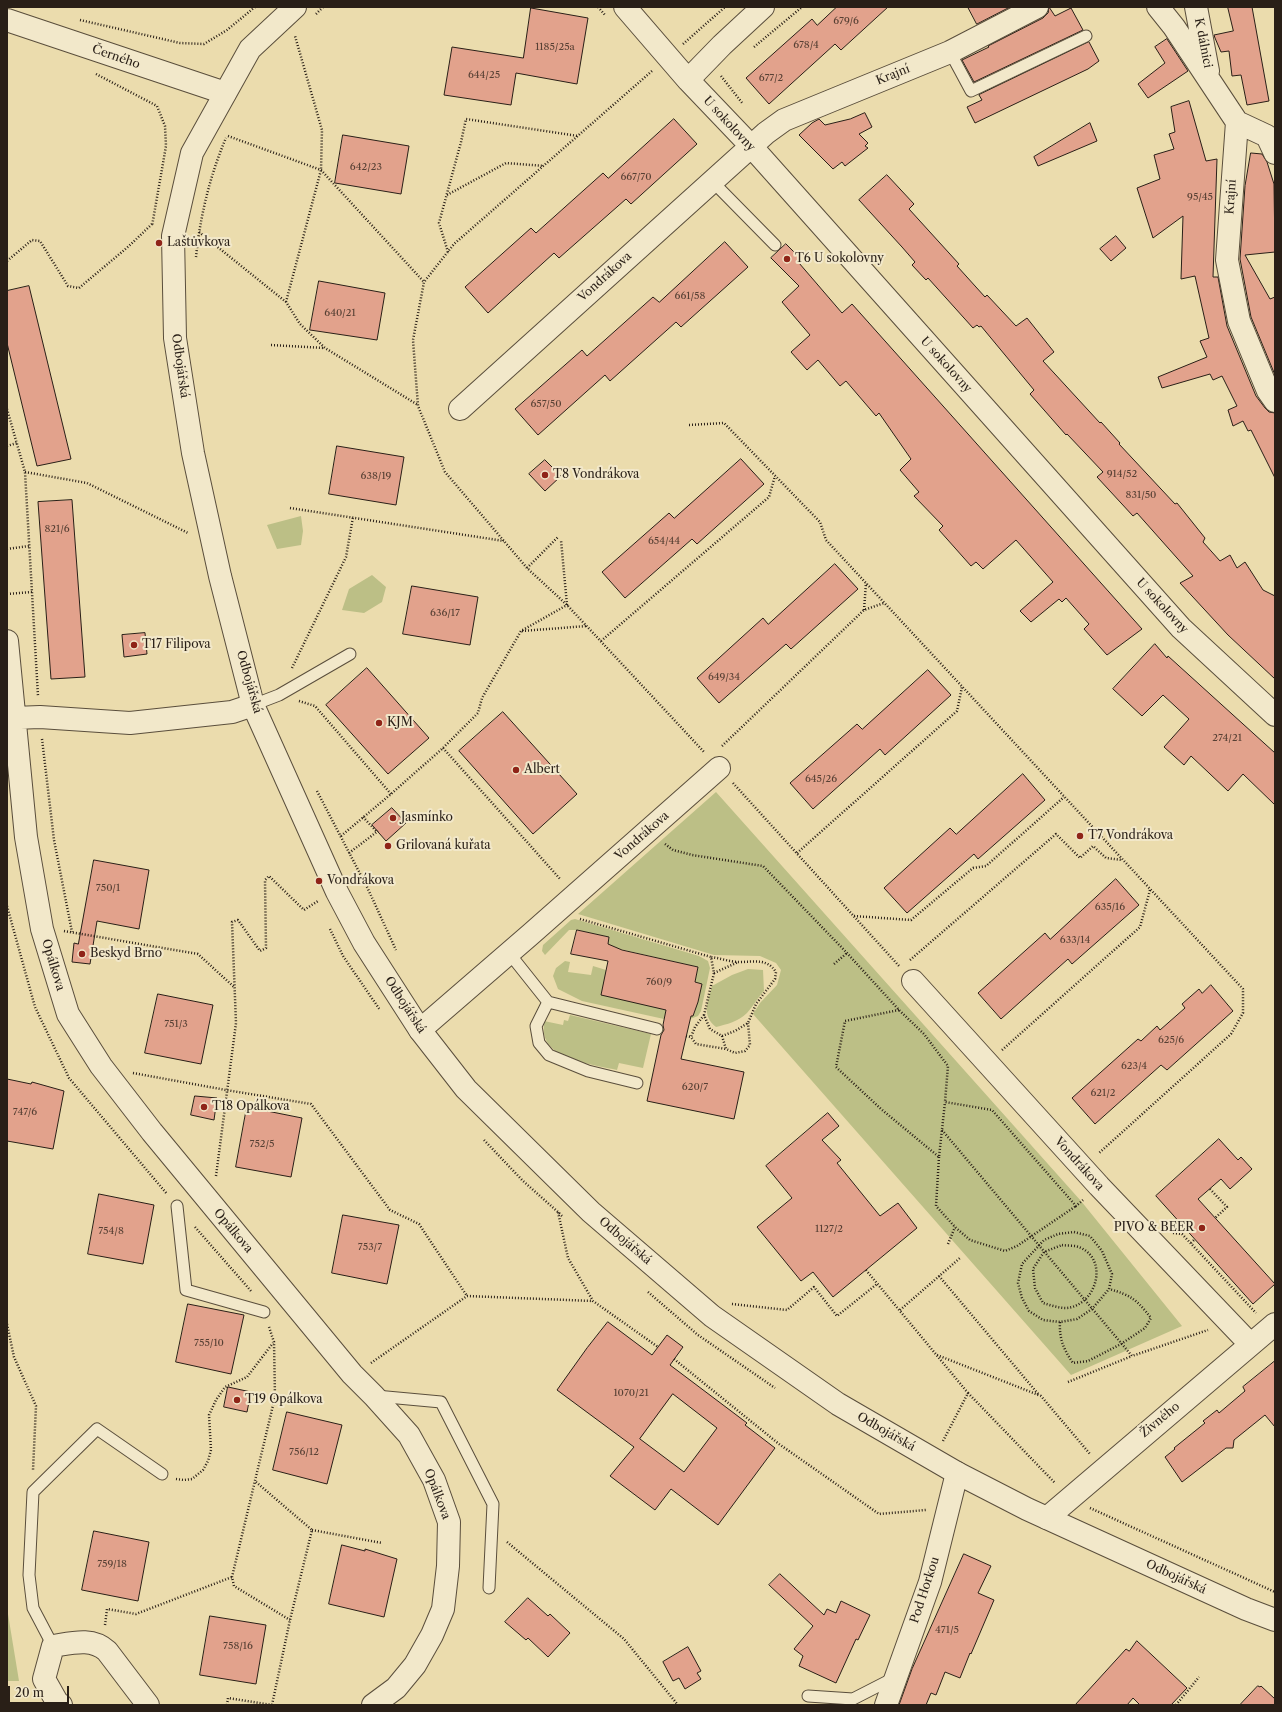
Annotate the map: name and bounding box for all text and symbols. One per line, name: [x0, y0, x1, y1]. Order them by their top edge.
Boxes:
house number: 679/6: [833, 15, 859, 27]
street label: K dálnici: [1191, 17, 1215, 69]
house number: 678/4: [793, 39, 819, 51]
house number: 1185/25a: [535, 41, 575, 53]
street label: Černého: [90, 42, 142, 72]
street label: Krajní: [874, 62, 912, 88]
house number: 644/25: [468, 69, 500, 81]
house number: 677/2: [759, 72, 783, 84]
street label: U sokolovny: [700, 94, 758, 154]
house number: 642/23: [350, 161, 382, 173]
house number: 667/70: [620, 171, 652, 183]
street label: Krajní: [1223, 179, 1239, 215]
house number: 95/45: [1187, 191, 1213, 203]
place label: Laštůvkova: [167, 236, 230, 250]
marker: Laštůvkova: [154, 238, 164, 248]
street label: Vondrákova: [575, 249, 635, 305]
place label: T6 U sokolovny: [795, 252, 884, 266]
marker: T6 U sokolovny: [782, 254, 792, 264]
house number: 661/58: [675, 290, 705, 302]
house number: 640/21: [324, 307, 356, 319]
street label: Odbojářská: [168, 333, 192, 399]
street label: U sokolovny: [917, 334, 975, 396]
house number: 657/50: [530, 398, 562, 410]
place label: T8 Vondrákova: [553, 468, 639, 482]
house number: 914/52: [1107, 468, 1137, 480]
house number: 638/19: [361, 470, 391, 482]
marker: T8 Vondrákova: [540, 470, 550, 480]
house number: 831/50: [1126, 489, 1156, 501]
house number: 821/6: [44, 523, 70, 535]
house number: 654/44: [648, 535, 680, 547]
street label: U sokolovny: [1133, 576, 1191, 636]
house number: 636/17: [430, 607, 460, 619]
place label: T17 Filipova: [142, 638, 211, 652]
marker: T17 Filipova: [129, 640, 139, 650]
street label: Odbojářská: [233, 649, 265, 715]
house number: 649/34: [708, 671, 740, 683]
place label: KJM: [387, 716, 413, 730]
marker: KJM: [374, 718, 384, 728]
house number: 274/21: [1212, 732, 1242, 744]
place label: Albert: [524, 763, 560, 777]
marker: Albert: [511, 765, 521, 775]
house number: 645/26: [805, 773, 837, 785]
street label: Vondrákova: [612, 809, 672, 863]
place label: Jasmínko: [401, 811, 453, 825]
marker: Jasmínko: [388, 813, 398, 823]
place label: T7 Vondrákova: [1088, 829, 1173, 843]
marker: T7 Vondrákova: [1075, 831, 1085, 841]
place label: Grilovaná kuřata: [396, 839, 491, 853]
marker: Grilovaná kuřata: [383, 841, 393, 851]
place label: Vondrákova: [327, 874, 394, 888]
marker: Vondrákova: [314, 876, 324, 886]
house number: 750/1: [96, 882, 120, 894]
house number: 635/16: [1095, 901, 1125, 913]
house number: 633/14: [1060, 934, 1090, 946]
street label: Opálkova: [38, 937, 68, 993]
place label: Beskyd Brno: [90, 947, 162, 961]
marker: Beskyd Brno: [77, 949, 87, 959]
street label: Odbojářská: [381, 974, 429, 1036]
house number: 760/9: [646, 976, 672, 988]
house number: 751/3: [164, 1018, 188, 1030]
house number: 625/6: [1158, 1034, 1184, 1046]
house number: 623/4: [1121, 1060, 1147, 1072]
house number: 620/7: [682, 1081, 708, 1093]
house number: 621/2: [1090, 1087, 1116, 1099]
place label: T18 Opálkova: [212, 1100, 290, 1114]
marker: T18 Opálkova: [199, 1102, 209, 1112]
house number: 747/6: [13, 1106, 37, 1118]
street label: Vondrákova: [1051, 1134, 1107, 1194]
house number: 752/5: [249, 1138, 275, 1150]
street label: Opálkova: [210, 1206, 256, 1256]
street label: Odbojářská: [596, 1214, 654, 1268]
place label: PIVO & BEER: [1114, 1221, 1194, 1235]
house number: 1127/2: [815, 1223, 843, 1235]
marker: PIVO & BEER: [1197, 1223, 1207, 1233]
house number: 754/8: [98, 1225, 124, 1237]
house number: 753/7: [358, 1241, 382, 1253]
house number: 755/10: [194, 1337, 224, 1349]
house number: 1070/21: [613, 1387, 649, 1399]
place label: T19 Opálkova: [245, 1393, 323, 1407]
marker: T19 Opálkova: [232, 1395, 242, 1405]
street label: Živného: [1137, 1399, 1183, 1441]
street label: Odbojářská: [854, 1410, 918, 1454]
house number: 756/12: [289, 1446, 319, 1458]
street label: Opálkova: [421, 1467, 453, 1521]
street label: Pod Horkou: [907, 1555, 943, 1625]
street label: Odbojářská: [1144, 1557, 1208, 1597]
house number: 759/18: [97, 1558, 127, 1570]
house number: 471/5: [935, 1624, 959, 1636]
house number: 758/16: [223, 1640, 253, 1652]
scale bar: [10, 1678, 71, 1704]
text: 20 m: [15, 1685, 44, 1700]

